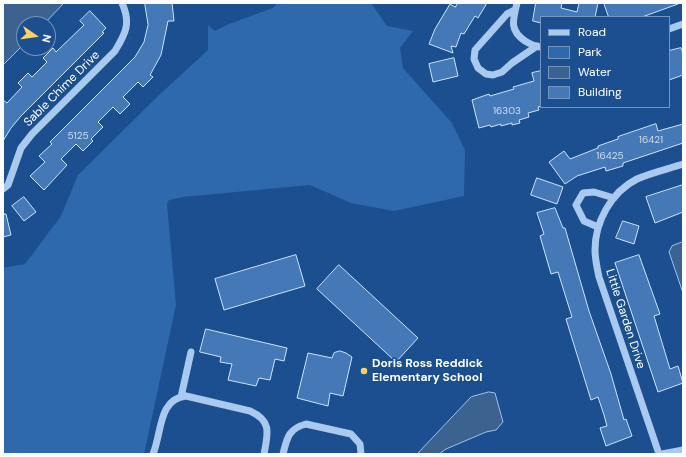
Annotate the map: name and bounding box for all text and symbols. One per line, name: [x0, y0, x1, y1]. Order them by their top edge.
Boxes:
north arrow: [16, 16, 56, 56]
legend: [540, 16, 670, 108]
text: Road: [578, 24, 606, 40]
text: N: [39, 33, 54, 44]
text: Park: [578, 44, 602, 60]
street label: Sable Chime Drive: [21, 48, 103, 130]
text: Water: [578, 64, 611, 80]
text: Building: [578, 84, 622, 100]
house number: 16303: [493, 105, 521, 117]
house number: 5125: [67, 130, 89, 142]
house number: 16421: [639, 134, 663, 146]
house number: 16425: [596, 150, 624, 162]
street label: Little Garden Drive: [602, 267, 648, 371]
place label: Doris Ross Reddick Elementary School: [372, 357, 483, 385]
marker: Doris Ross Reddick Elementary School: [359, 366, 369, 376]

